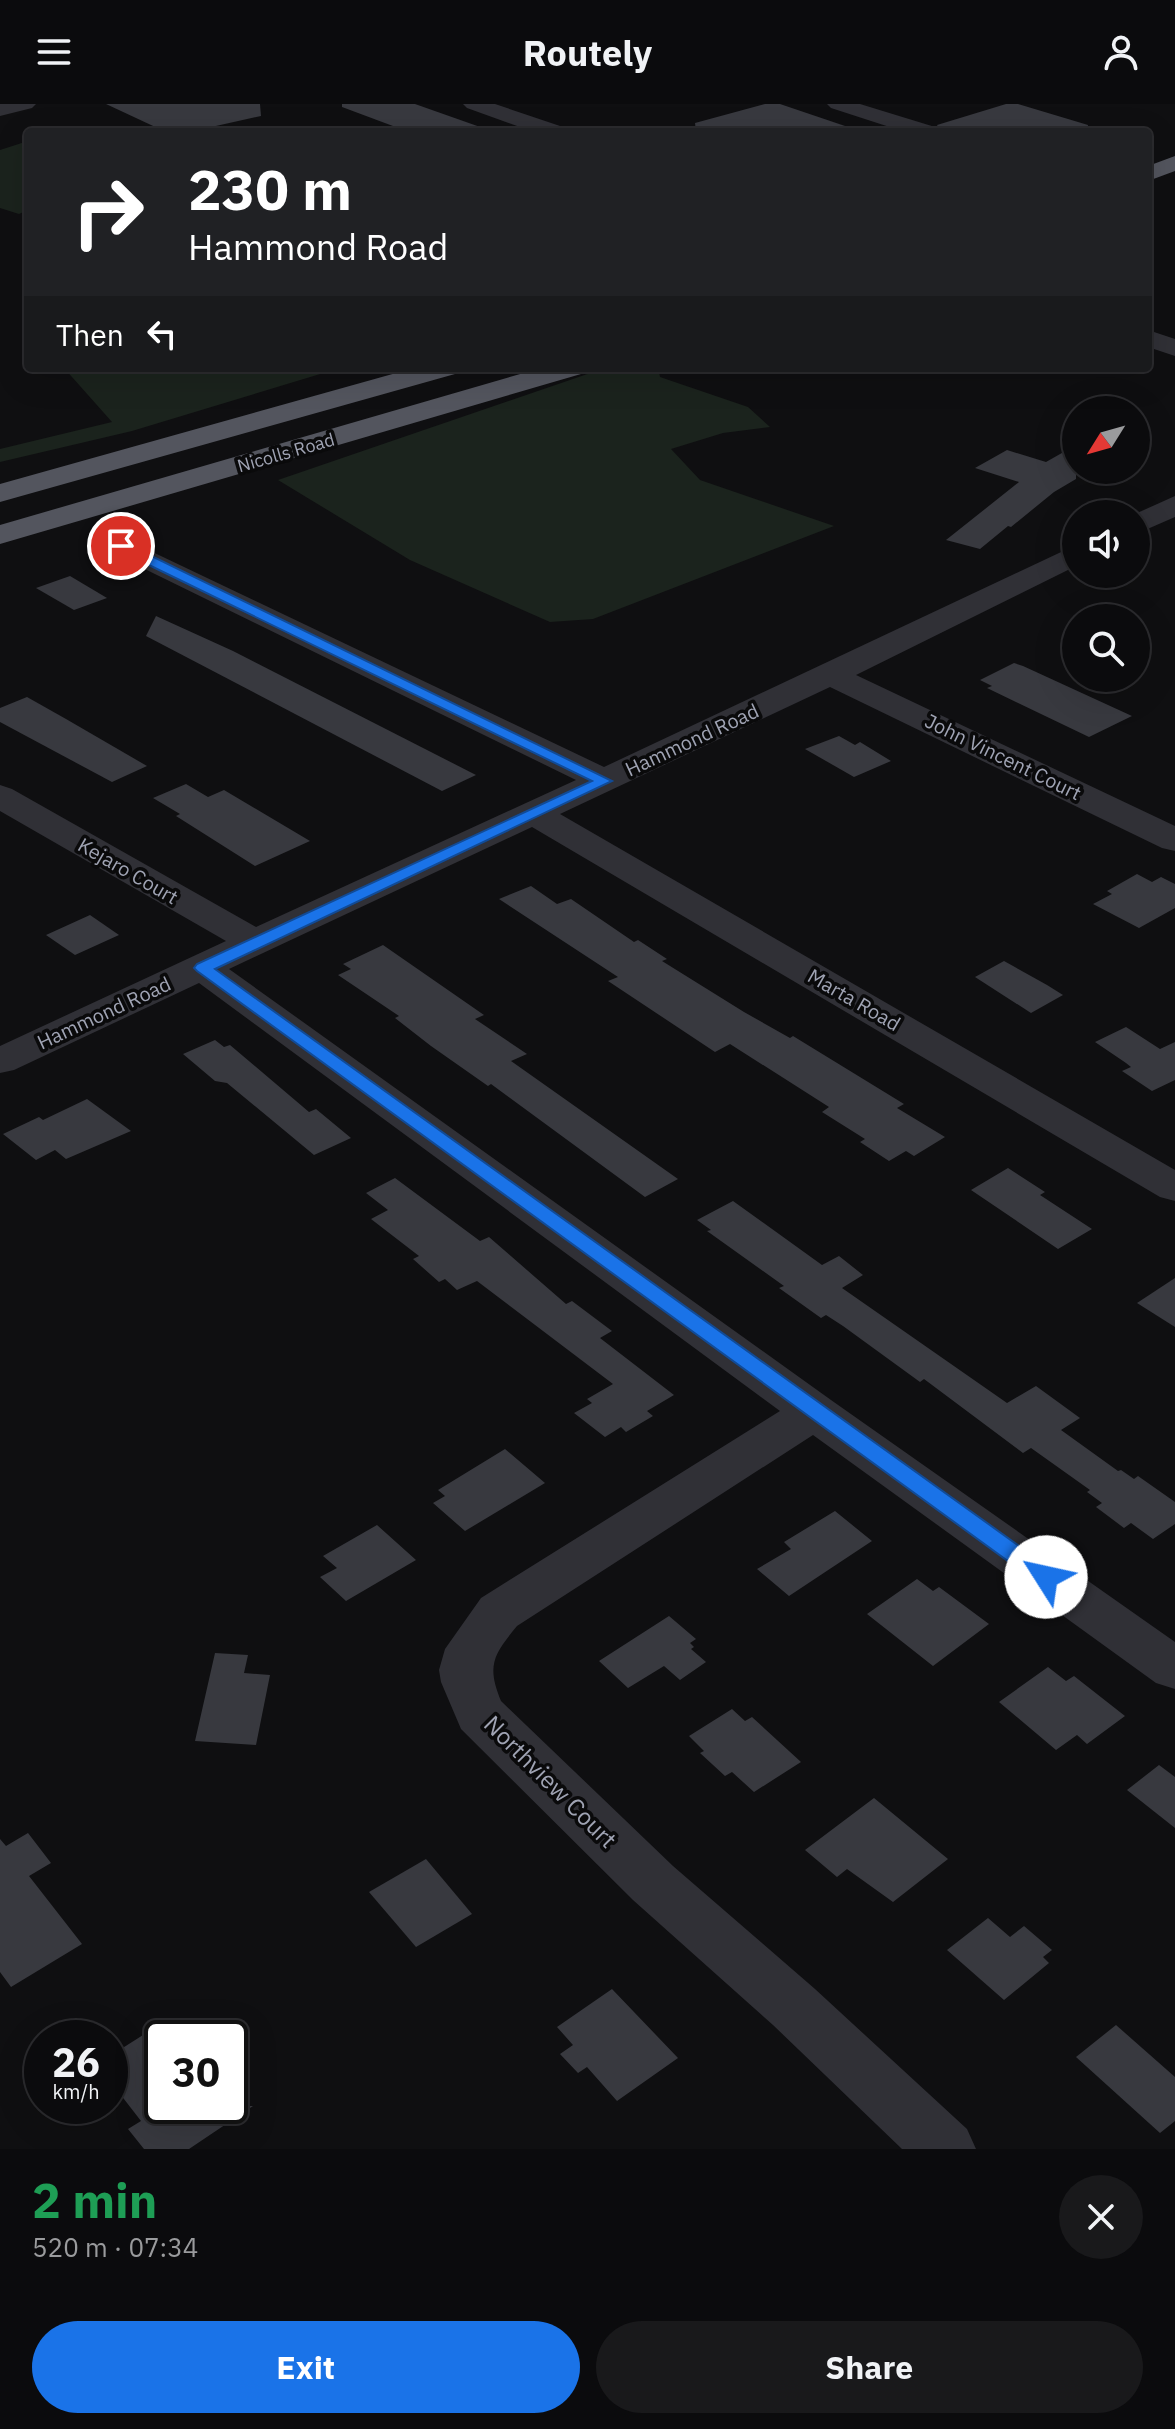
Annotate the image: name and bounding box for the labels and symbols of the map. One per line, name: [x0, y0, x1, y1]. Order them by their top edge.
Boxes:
north arrow: [1062, 396, 1150, 484]
street label: Nicolls Road: [234, 428, 337, 477]
pin: [87, 512, 155, 580]
street label: Hammond Road: [621, 697, 763, 782]
street label: John Vincent Court: [921, 707, 1086, 806]
street label: Kejaro Court: [73, 831, 183, 910]
street label: Marta Road: [803, 962, 905, 1037]
street label: Hammond Road: [33, 970, 175, 1055]
position arrow: [1004, 1535, 1088, 1619]
street label: Northview Court: [477, 1708, 624, 1855]
speed limit sign: 30: [144, 2020, 248, 2124]

